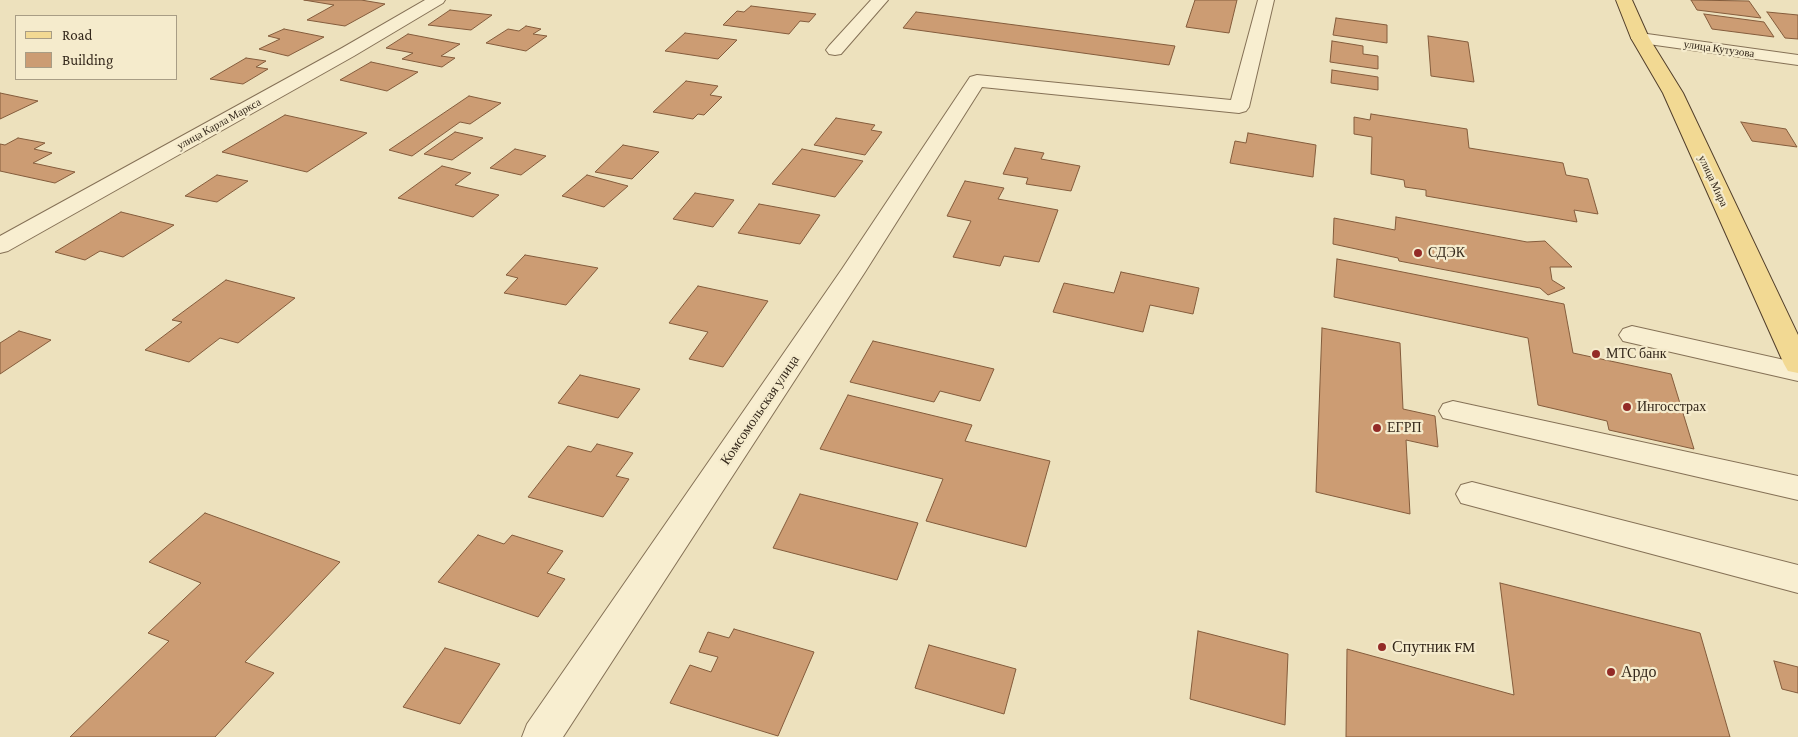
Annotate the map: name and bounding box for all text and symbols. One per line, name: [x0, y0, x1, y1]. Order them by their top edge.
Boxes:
legend: [15, 15, 178, 80]
text: Road: [62, 27, 92, 43]
street label: улица Кутузова: [1683, 38, 1755, 60]
text: Building: [62, 52, 113, 68]
street label: улица Карла Маркса: [175, 95, 263, 153]
street label: улица Мира: [1695, 153, 1731, 209]
place label: СДЭК: [1428, 245, 1465, 261]
marker: СДЭК: [1412, 247, 1424, 259]
place label: МТС банк: [1606, 346, 1667, 362]
marker: МТС банк: [1590, 348, 1602, 360]
street label: Комсомольская улица: [717, 352, 803, 468]
place label: Ингосстрах: [1637, 399, 1706, 415]
marker: Ингосстрах: [1621, 401, 1633, 413]
place label: ЕГРП: [1387, 420, 1422, 436]
marker: ЕГРП: [1371, 422, 1383, 434]
place label: Спутник FM: [1392, 637, 1475, 657]
marker: Спутник FM: [1376, 641, 1388, 653]
place label: Ардо: [1621, 662, 1656, 682]
marker: Ардо: [1605, 666, 1617, 678]

